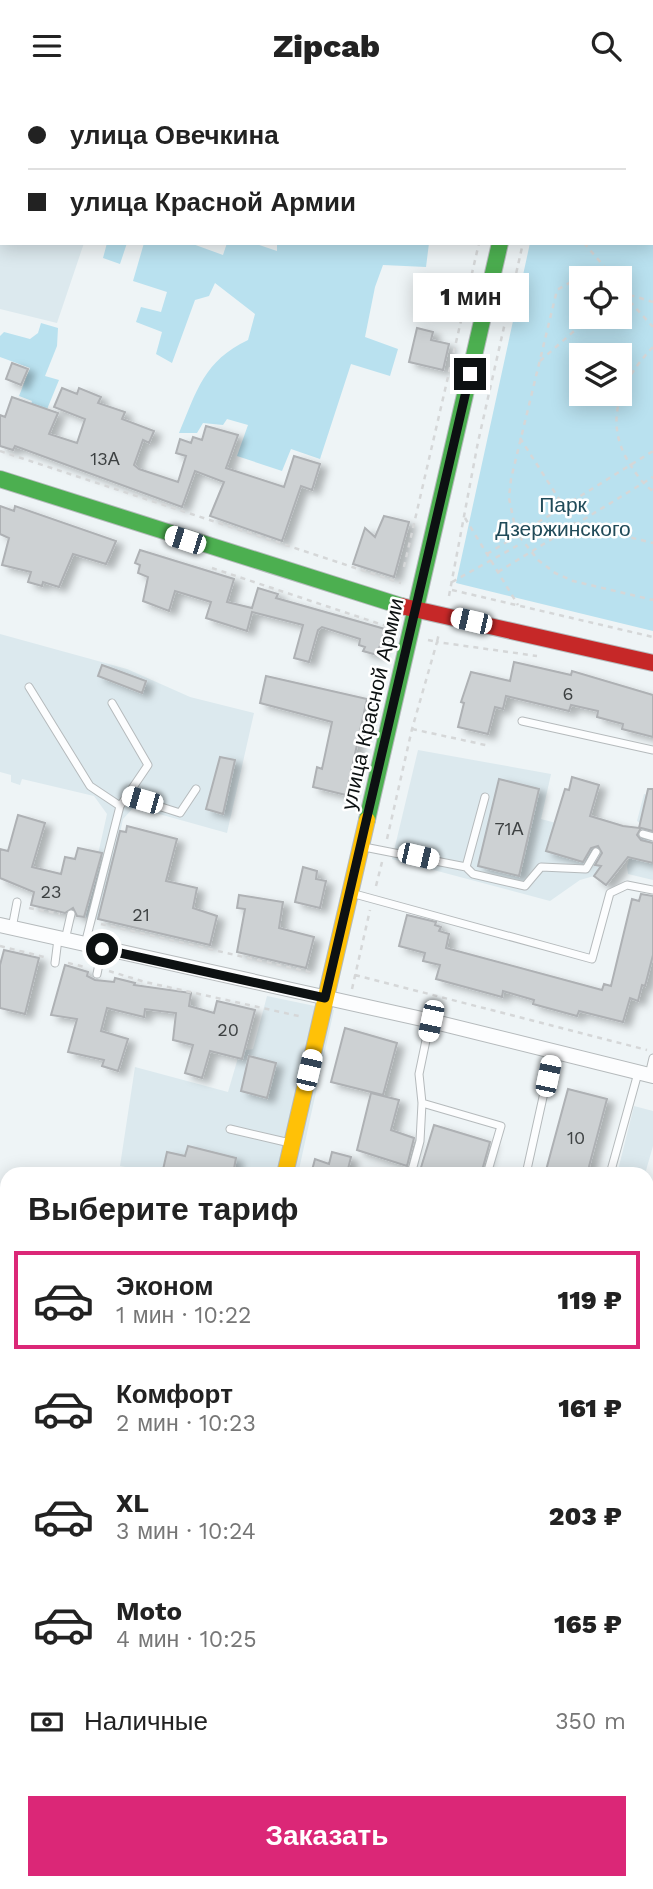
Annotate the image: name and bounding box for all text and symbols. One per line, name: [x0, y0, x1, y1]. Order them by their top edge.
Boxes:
icon: menu: [28, 27, 66, 65]
text: Zipcab: [273, 27, 380, 65]
icon: search: [587, 27, 625, 65]
text: улица Овечкина: [70, 120, 279, 150]
text: улица Красной Армии: [70, 187, 356, 217]
map controls: [569, 266, 632, 406]
button: locate: [569, 266, 632, 329]
callout: 1 мин: [412, 273, 528, 321]
text: 1 мин: [440, 284, 502, 311]
button: layers: [569, 343, 632, 406]
route end: [454, 358, 486, 390]
house number: 13А: [90, 448, 120, 469]
park label: Парк Дзержинского: [495, 492, 631, 541]
car: [162, 524, 209, 556]
street label: улица Красной Армии: [335, 596, 409, 812]
car: [449, 606, 494, 636]
house number: 6: [563, 683, 573, 704]
car: [119, 784, 166, 816]
house number: 71А: [494, 818, 524, 839]
car: [396, 841, 441, 871]
house number: 23: [41, 881, 62, 902]
house number: 21: [132, 904, 150, 925]
route start: [86, 933, 118, 965]
car: [417, 998, 446, 1044]
house number: 20: [217, 1019, 239, 1040]
car: [295, 1047, 324, 1093]
car: [534, 1053, 563, 1099]
house number: 10: [567, 1127, 585, 1148]
text: Выберите тариф: [28, 1190, 299, 1228]
icon: car: [32, 1269, 95, 1332]
text: Эконом: [116, 1271, 214, 1301]
text: 119 ₽: [558, 1285, 622, 1315]
text: 1 мин · 10:22: [116, 1302, 252, 1329]
icon: car: [32, 1377, 95, 1440]
text: Комфорт: [116, 1379, 233, 1409]
text: 161 ₽: [558, 1393, 622, 1423]
text: 2 мин · 10:23: [116, 1410, 256, 1437]
icon: car: [32, 1485, 95, 1548]
text: XL: [116, 1488, 149, 1518]
text: 203 ₽: [549, 1501, 622, 1531]
text: 3 мин · 10:24: [116, 1518, 256, 1545]
icon: car: [32, 1593, 95, 1656]
text: Moto: [116, 1596, 182, 1626]
text: 165 ₽: [554, 1609, 622, 1639]
text: 4 мин · 10:25: [116, 1626, 257, 1653]
icon: cash: [28, 1703, 66, 1741]
text: Наличные: [84, 1706, 208, 1736]
text: 350 m: [555, 1708, 626, 1735]
button: Заказать: [28, 1796, 626, 1876]

